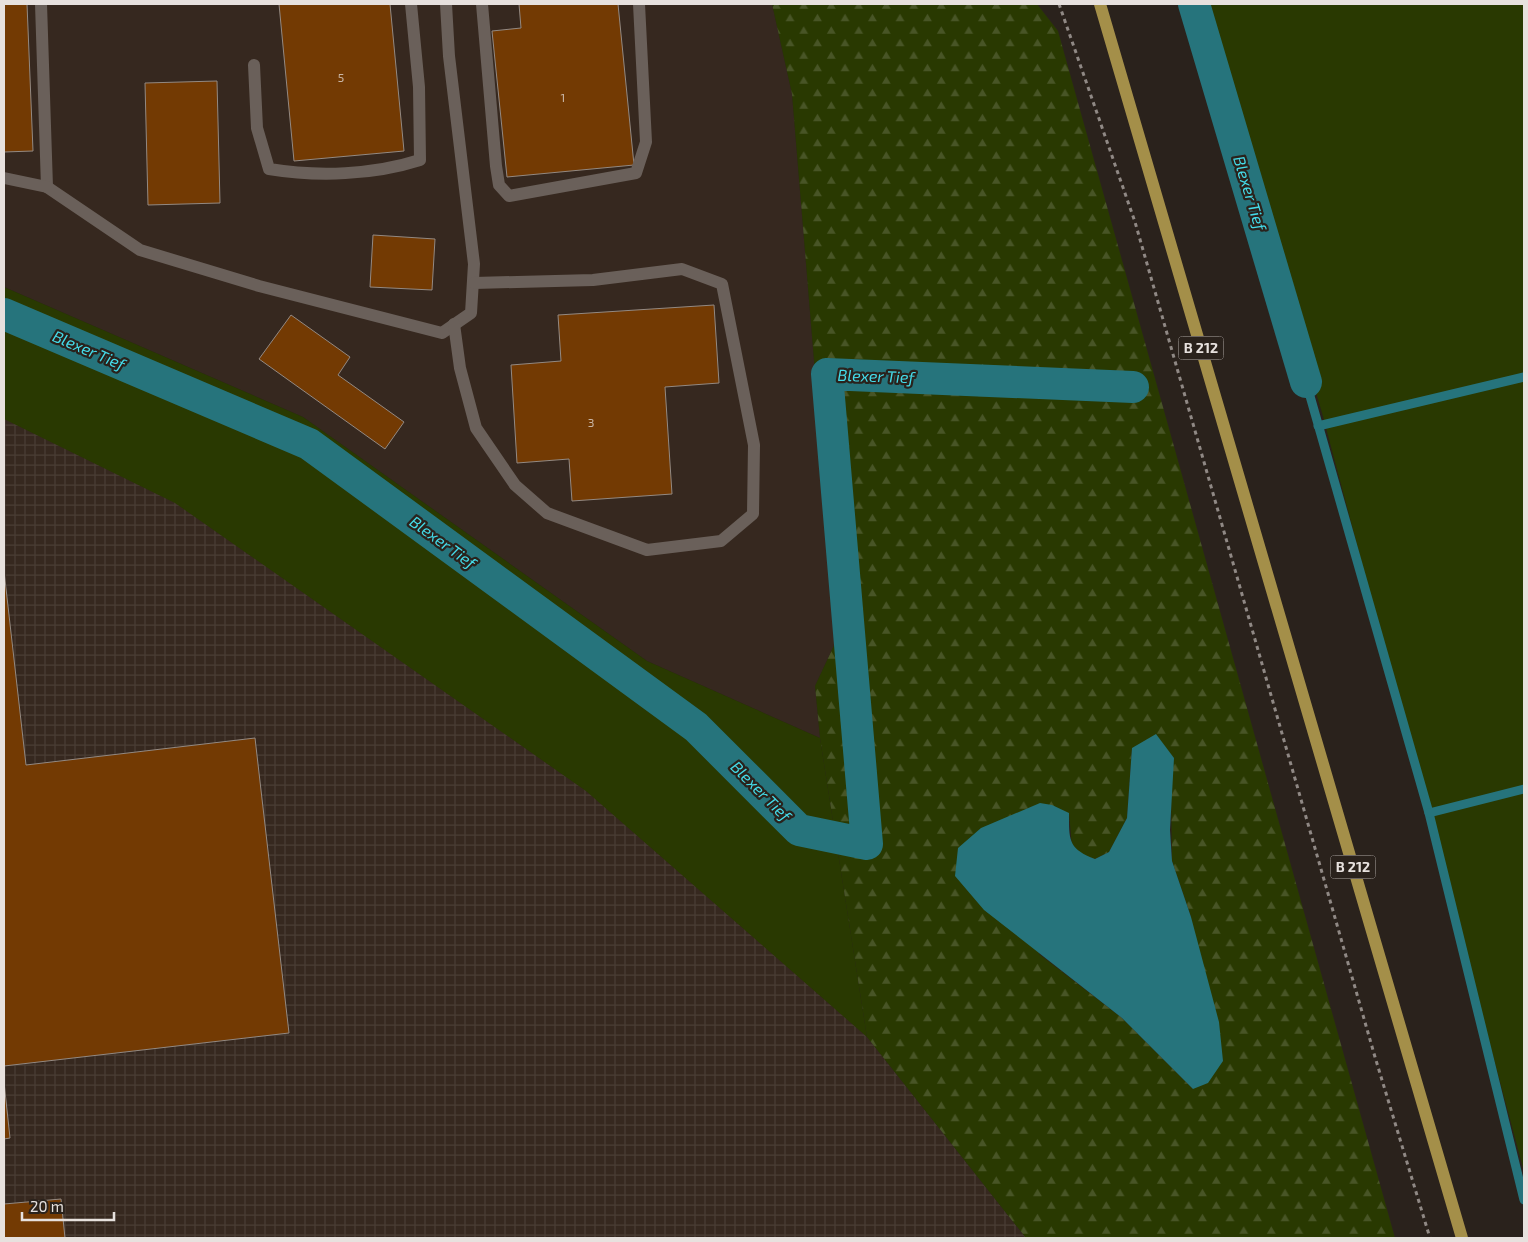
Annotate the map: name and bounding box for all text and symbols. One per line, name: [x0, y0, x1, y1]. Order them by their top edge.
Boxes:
house number: 5: [338, 70, 344, 84]
house number: 1: [561, 90, 565, 104]
water label: Blexer Tief: [1230, 153, 1271, 234]
water label: Blexer Tief: [50, 326, 130, 374]
road number: B 212: [1178, 336, 1224, 359]
water label: Blexer Tief: [837, 365, 917, 386]
house number: 3: [588, 415, 594, 429]
water label: Blexer Tief: [407, 511, 482, 573]
water label: Blexer Tief: [727, 757, 797, 826]
road number: B 212: [1330, 856, 1376, 879]
scale bar: [22, 1190, 115, 1222]
text: 20 m: [30, 1197, 64, 1215]

